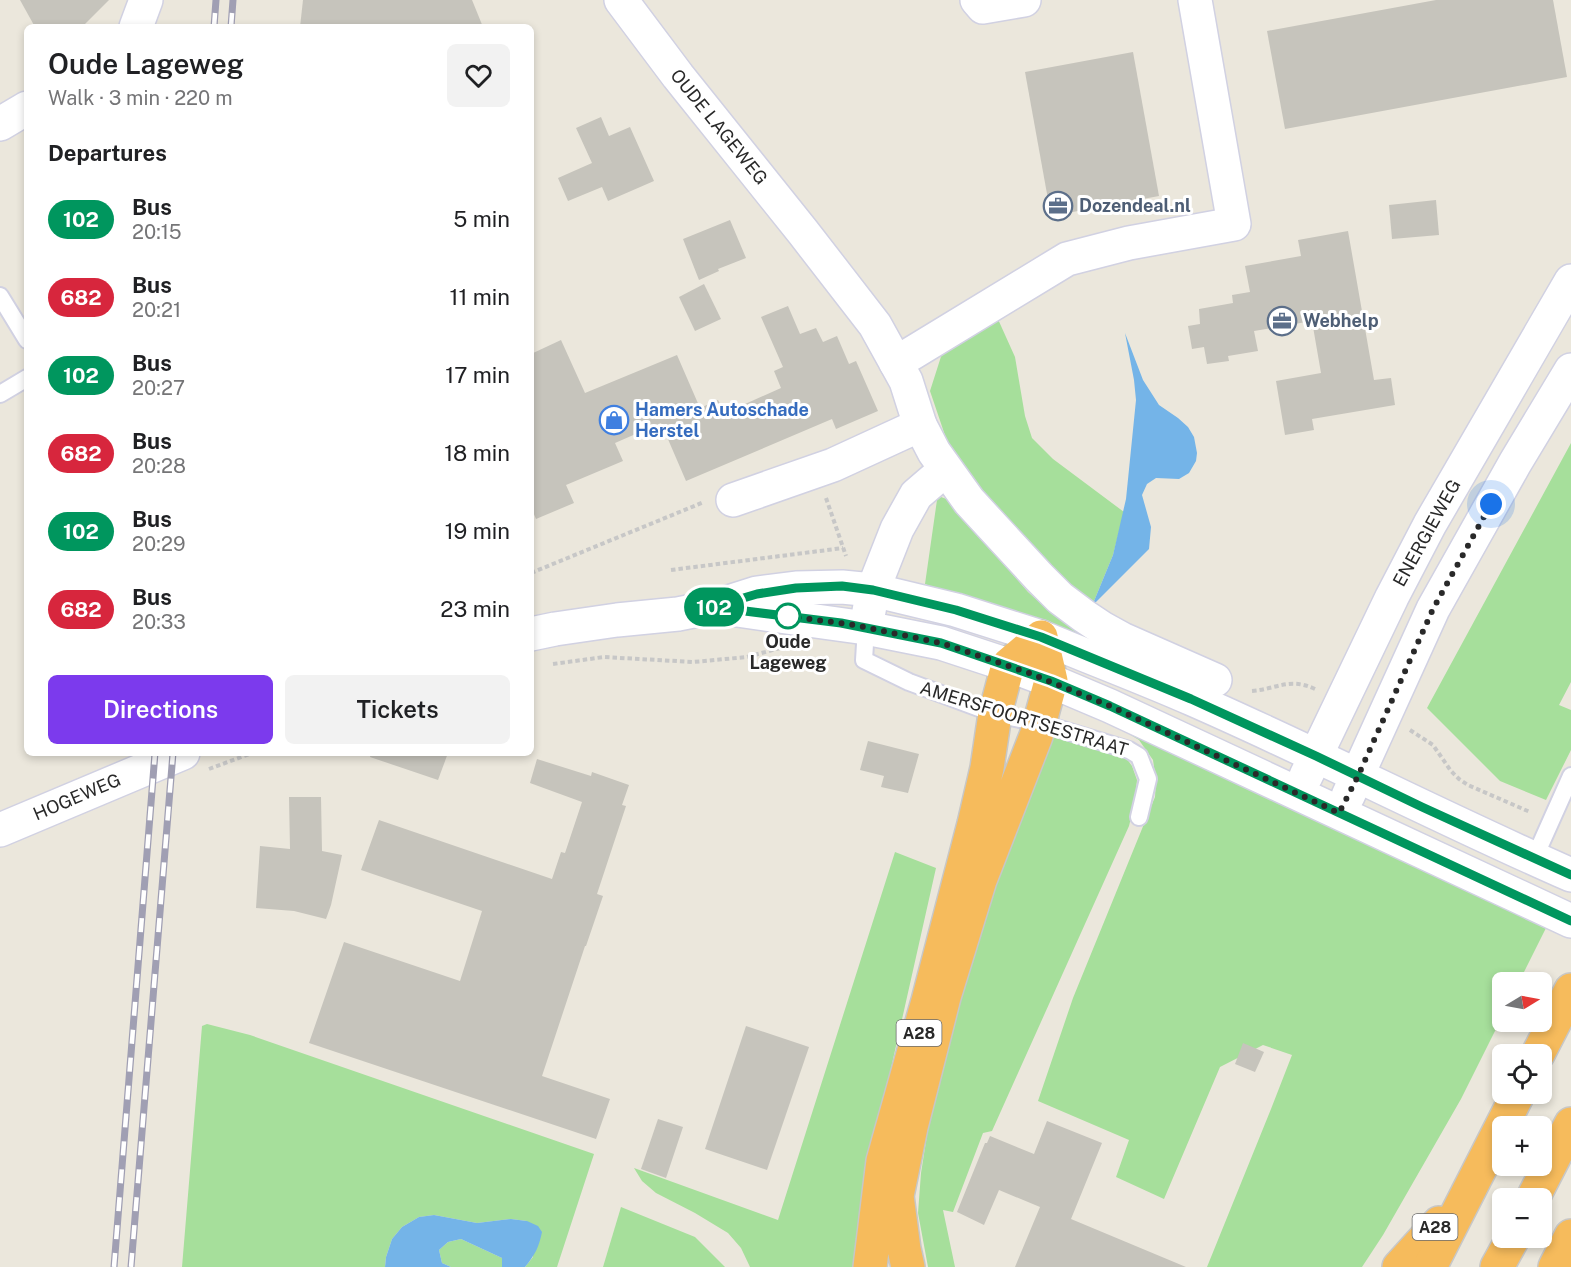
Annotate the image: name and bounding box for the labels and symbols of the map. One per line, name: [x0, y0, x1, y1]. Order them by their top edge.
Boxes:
street label: OUDE LAGEWEG: [666, 65, 772, 189]
office icon: Dozendeal.nl: [1042, 190, 1074, 222]
place label: Dozendeal.nl: [1079, 195, 1191, 216]
office icon: Webhelp: [1266, 305, 1298, 337]
place label: Webhelp: [1303, 310, 1379, 331]
place label: Hamers Autoschade Herstel: [635, 399, 809, 441]
shop icon: Hamers Autoschade Herstel: [598, 404, 630, 436]
street label: ENERGIEWEG: [1388, 476, 1465, 590]
your location: [1476, 489, 1506, 519]
line badge: 102: [680, 588, 748, 626]
marker: Oude Lageweg: [775, 603, 801, 629]
place label: Oude Lageweg: [749, 631, 827, 673]
street label: AMERSFOORTSESTRAAT: [918, 677, 1131, 760]
street label: HOGEWEG: [30, 769, 124, 824]
north arrow: [1492, 972, 1552, 1032]
road number: A28: [896, 1020, 942, 1046]
road number: A28: [1412, 1214, 1458, 1240]

